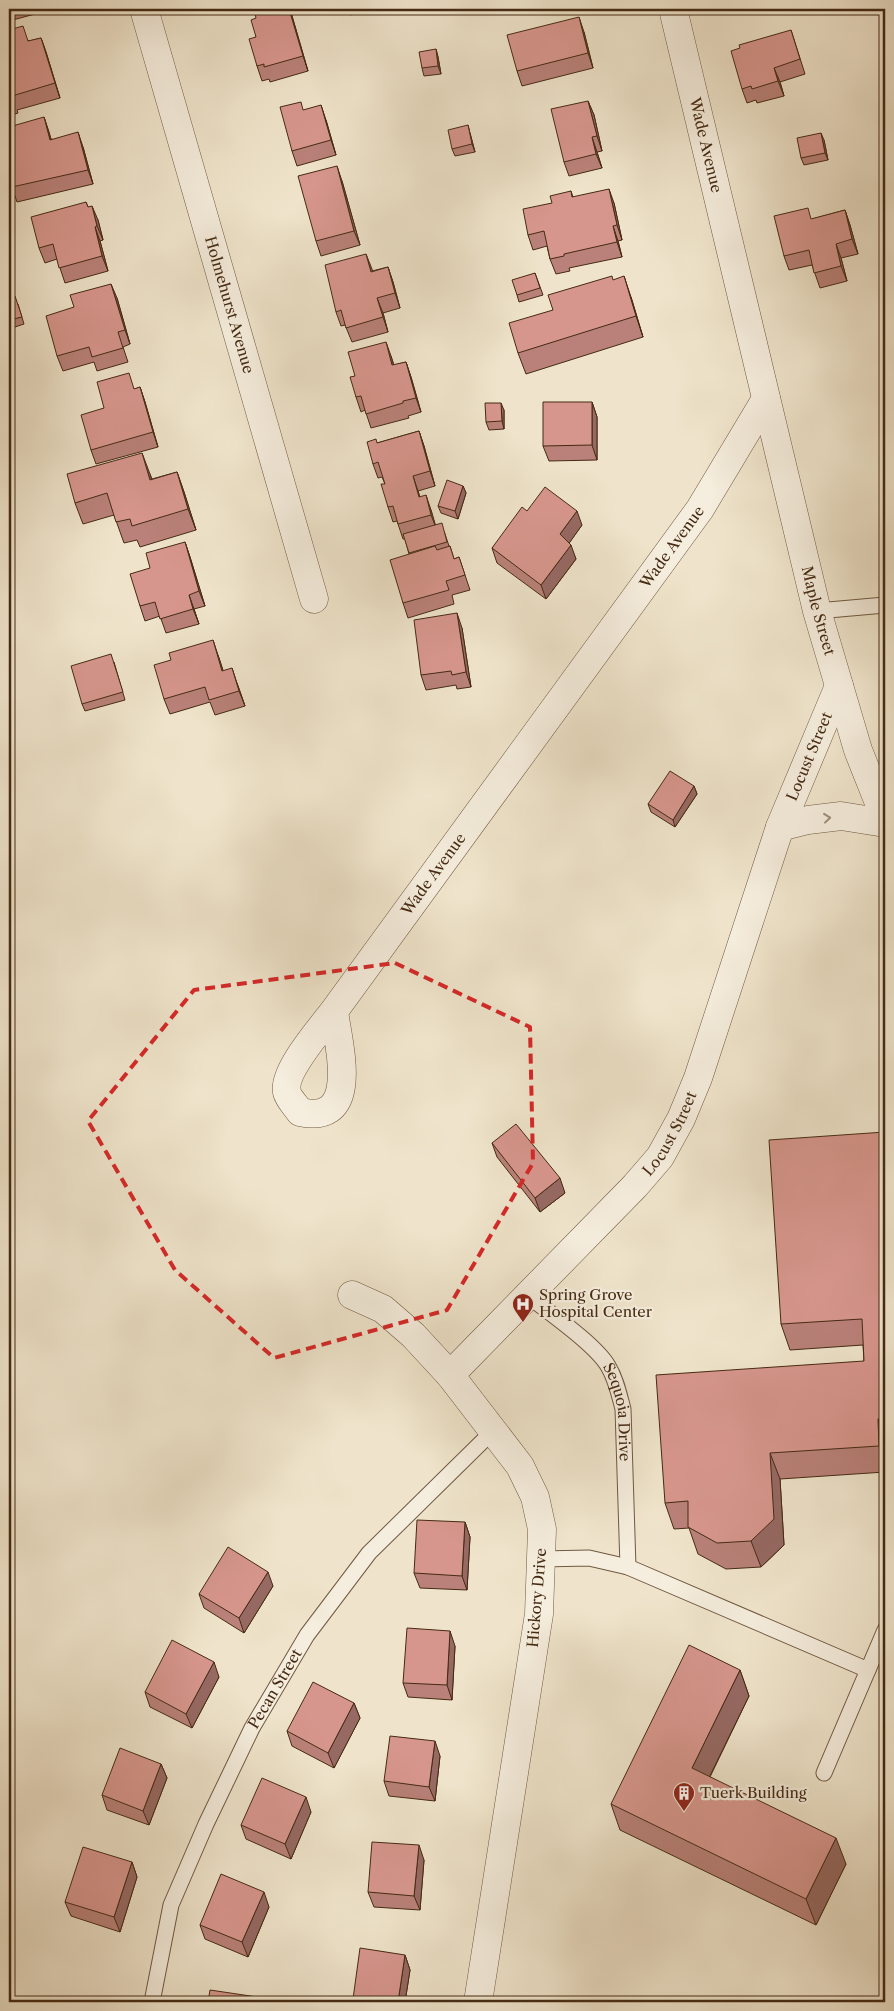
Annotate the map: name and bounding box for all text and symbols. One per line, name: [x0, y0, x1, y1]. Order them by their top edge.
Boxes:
street label: Wade Avenue: [685, 95, 727, 195]
street label: Holmehurst Avenue: [201, 234, 259, 376]
street label: Wade Avenue: [635, 502, 708, 593]
street label: Maple Street: [798, 564, 840, 658]
street label: Locust Street: [782, 708, 836, 804]
one-way arrow: [824, 813, 832, 824]
street label: Wade Avenue: [396, 829, 470, 920]
street label: Locust Street: [638, 1088, 701, 1180]
place label: Spring Grove Hospital Center: [539, 1285, 653, 1321]
hospital icon: Spring Grove Hospital Center: [511, 1292, 535, 1323]
street label: Sequoia Drive: [599, 1359, 635, 1462]
street label: Hickory Drive: [523, 1547, 550, 1648]
street label: Pecan Street: [244, 1645, 306, 1732]
building icon: Tuerk Building: [672, 1781, 696, 1812]
place label: Tuerk Building: [700, 1783, 807, 1802]

